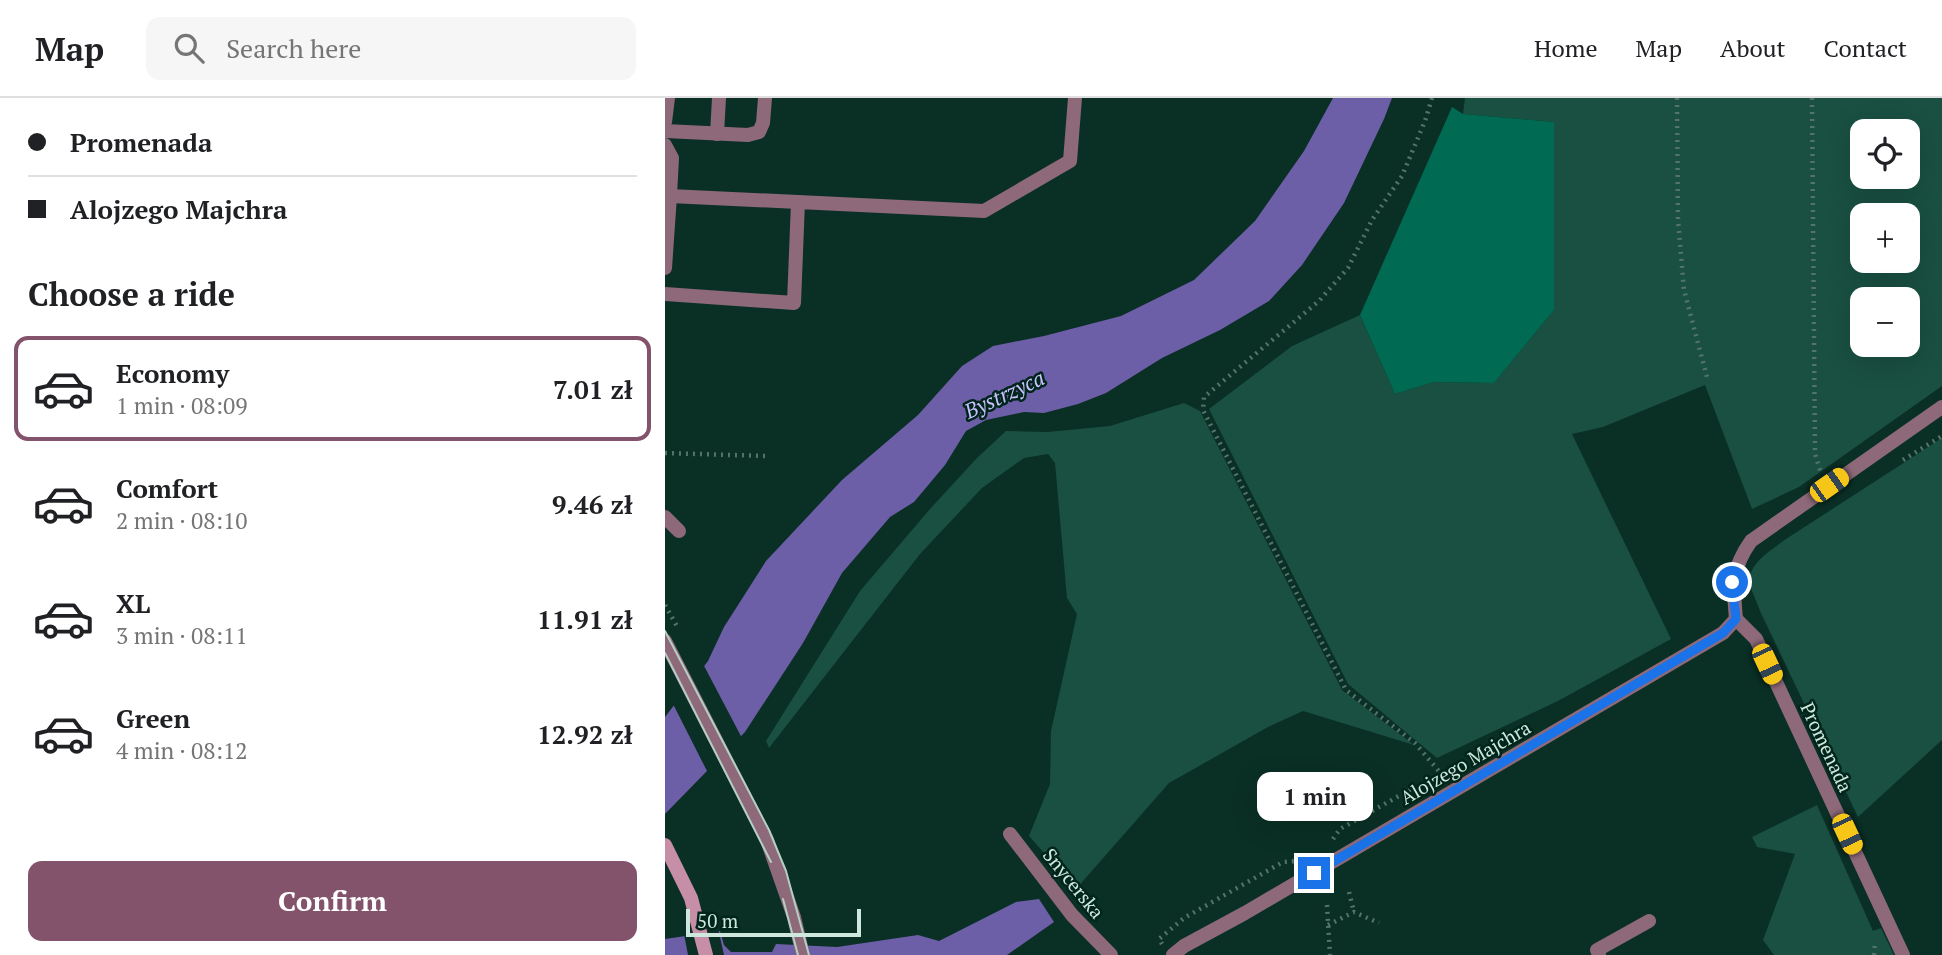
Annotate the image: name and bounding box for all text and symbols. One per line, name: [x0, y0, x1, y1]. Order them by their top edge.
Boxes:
search box: [146, 17, 636, 80]
text: Map: [35, 27, 104, 70]
icon: search: [170, 29, 208, 67]
text: Search here: [226, 31, 361, 65]
text: Home: [1534, 32, 1598, 64]
text: Map: [1636, 32, 1682, 64]
text: About: [1720, 32, 1786, 64]
text: Contact: [1824, 32, 1907, 64]
map controls: [1850, 119, 1920, 357]
button: locate: [1850, 119, 1920, 189]
text: Promenada: [70, 125, 212, 159]
text: Alojzego Majchra: [70, 192, 287, 226]
button: +: [1850, 203, 1920, 273]
text: Choose a ride: [28, 273, 235, 315]
button: −: [1850, 287, 1920, 357]
text: Economy: [116, 356, 229, 390]
icon: car: [32, 357, 95, 420]
water label: Bystrzyca: [958, 363, 1049, 425]
text: 7.01 zł: [553, 372, 633, 406]
text: 1 min · 08:09: [116, 390, 248, 421]
car: [1806, 464, 1853, 506]
text: Comfort: [116, 471, 218, 505]
icon: car: [32, 472, 95, 535]
text: 9.46 zł: [552, 487, 633, 521]
text: 2 min · 08:10: [116, 505, 248, 536]
route start: [1716, 566, 1748, 598]
text: XL: [116, 586, 150, 620]
icon: car: [32, 587, 95, 650]
text: 11.91 zł: [537, 602, 633, 636]
text: 3 min · 08:11: [116, 620, 248, 651]
car: [1749, 641, 1786, 687]
street label: Promenada: [1795, 698, 1859, 796]
text: Green: [116, 701, 190, 735]
icon: car: [32, 702, 95, 765]
street label: Alojzego Majchra: [1395, 714, 1535, 810]
text: 12.92 zł: [537, 717, 633, 751]
text: 4 min · 08:12: [116, 735, 248, 766]
callout: 1 min: [1256, 772, 1372, 820]
text: 1 min: [1284, 781, 1346, 812]
car: [1829, 811, 1866, 857]
street label: Snycerska: [1038, 843, 1110, 924]
route end: [1298, 857, 1330, 889]
button: Confirm: [28, 861, 637, 941]
scale bar: [686, 906, 861, 938]
text: 50 m: [697, 908, 738, 933]

